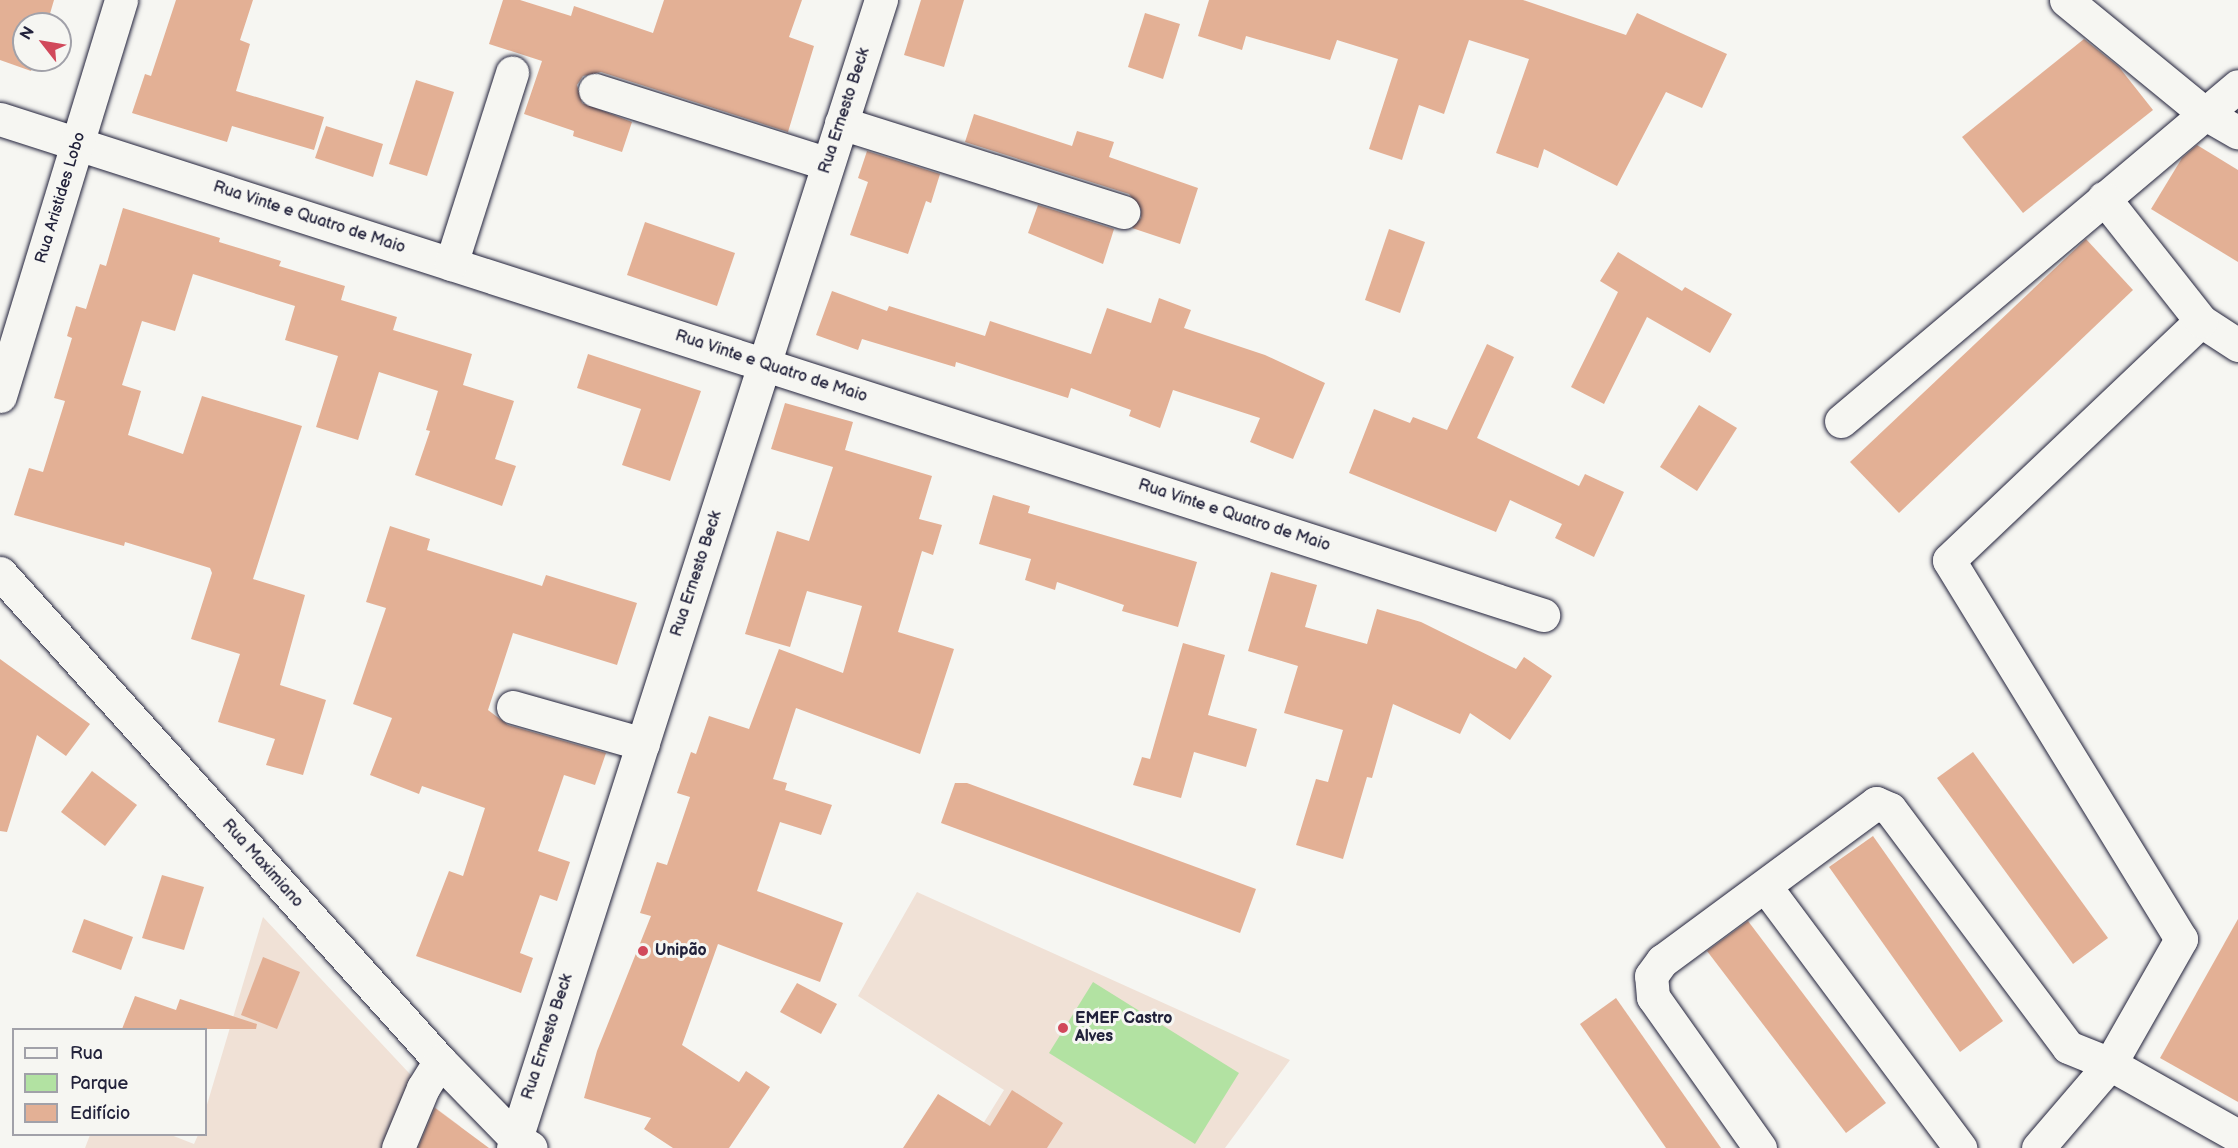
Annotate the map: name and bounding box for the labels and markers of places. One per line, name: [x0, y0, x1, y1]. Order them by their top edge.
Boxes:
place label: Unipão: [655, 941, 707, 961]
marker: Unipão: [636, 944, 650, 958]
place label: EMEF Castro Alves: [1075, 1009, 1172, 1047]
marker: EMEF Castro Alves: [1056, 1021, 1070, 1035]

